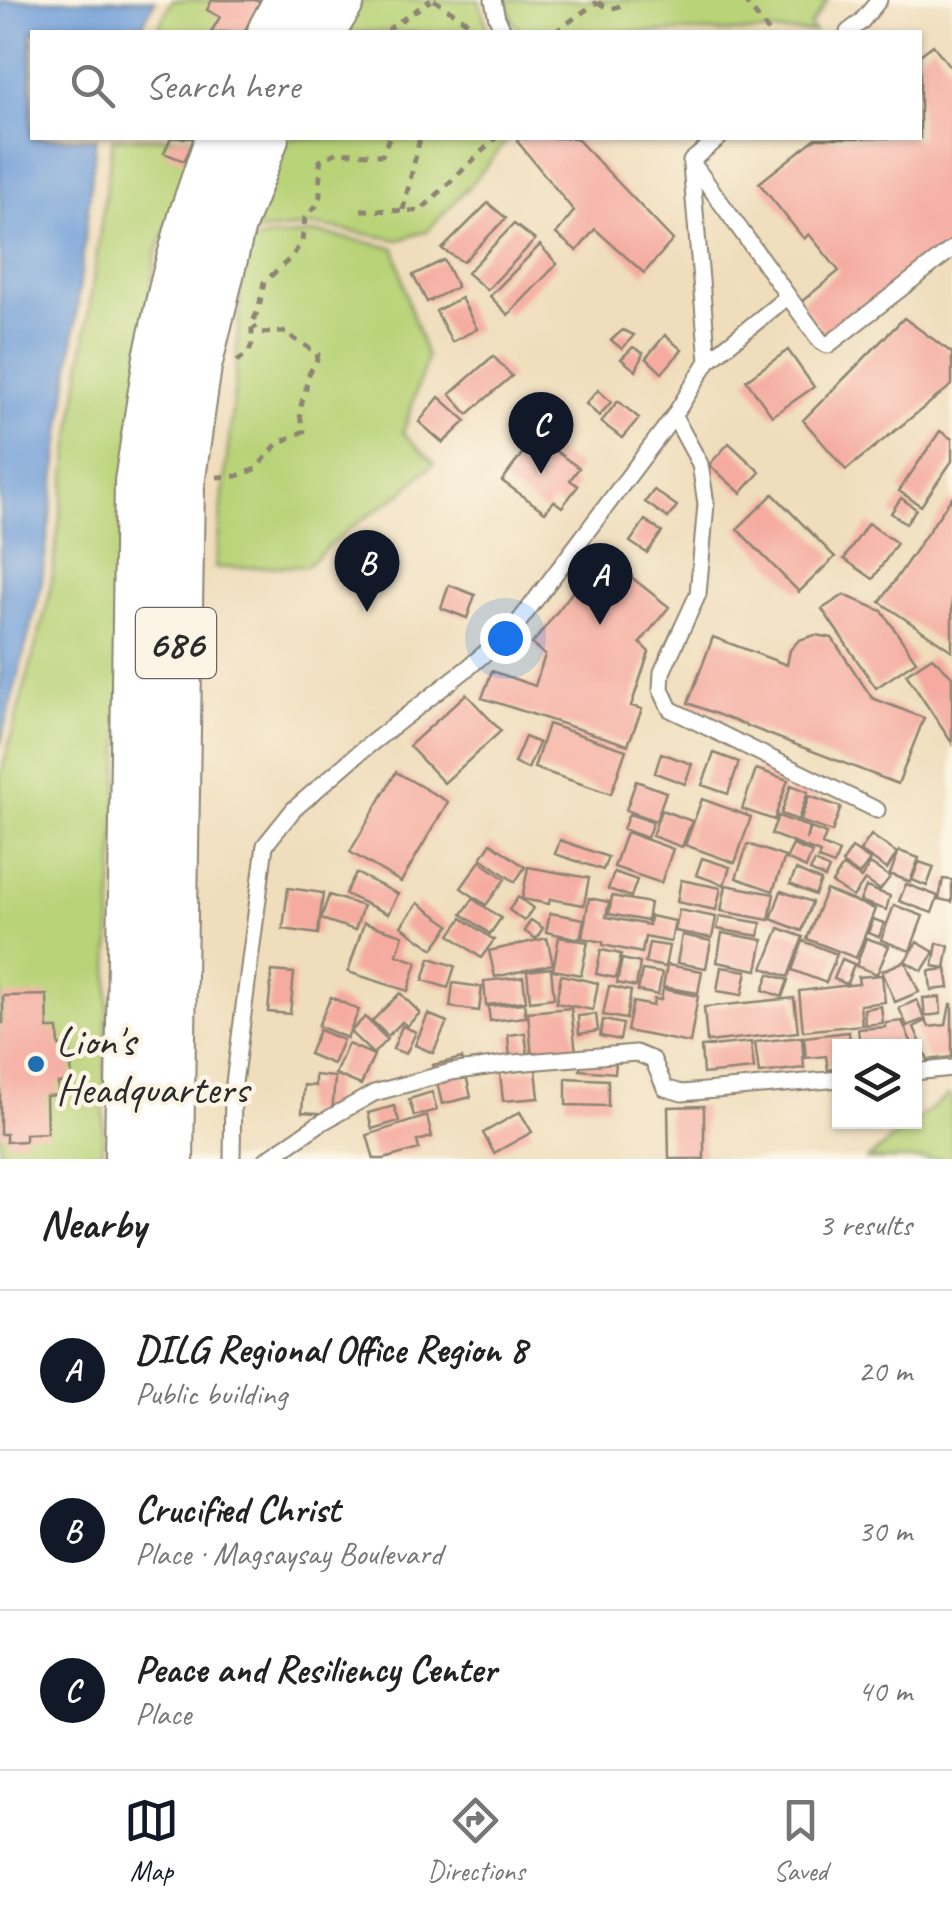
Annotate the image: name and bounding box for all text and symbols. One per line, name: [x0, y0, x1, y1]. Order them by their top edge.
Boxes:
search box: [30, 30, 922, 140]
icon: search: [65, 58, 120, 113]
text: Search here: [145, 62, 300, 109]
pin: C: [508, 392, 574, 474]
pin: B: [334, 530, 400, 612]
pin: A: [568, 542, 632, 625]
road number: 686: [136, 608, 216, 678]
your location: [480, 613, 531, 664]
place label: Lion's Headquarters: [56, 1015, 252, 1116]
map controls: [832, 1039, 922, 1129]
button: layers: [832, 1039, 922, 1129]
marker: Lion's Headquarters: [25, 1053, 47, 1075]
text: Nearby: [40, 1198, 146, 1251]
text: 3 results: [818, 1204, 912, 1245]
text: DILG Regional Office Region 8: [135, 1326, 527, 1373]
text: A: [64, 1350, 81, 1391]
text: 20 m: [858, 1350, 912, 1391]
text: Public building: [135, 1373, 287, 1414]
text: Crucified Christ: [135, 1486, 340, 1533]
text: B: [64, 1510, 81, 1551]
text: 30 m: [858, 1510, 912, 1551]
text: Place · Magsaysay Boulevard: [135, 1533, 442, 1574]
text: Peace and Resiliency Center: [135, 1646, 496, 1693]
text: C: [65, 1670, 80, 1711]
text: 40 m: [858, 1670, 912, 1711]
text: Place: [135, 1693, 191, 1734]
tab: Map: [124, 1793, 179, 1888]
tab: Directions: [427, 1793, 525, 1888]
tab: Saved: [773, 1793, 828, 1888]

